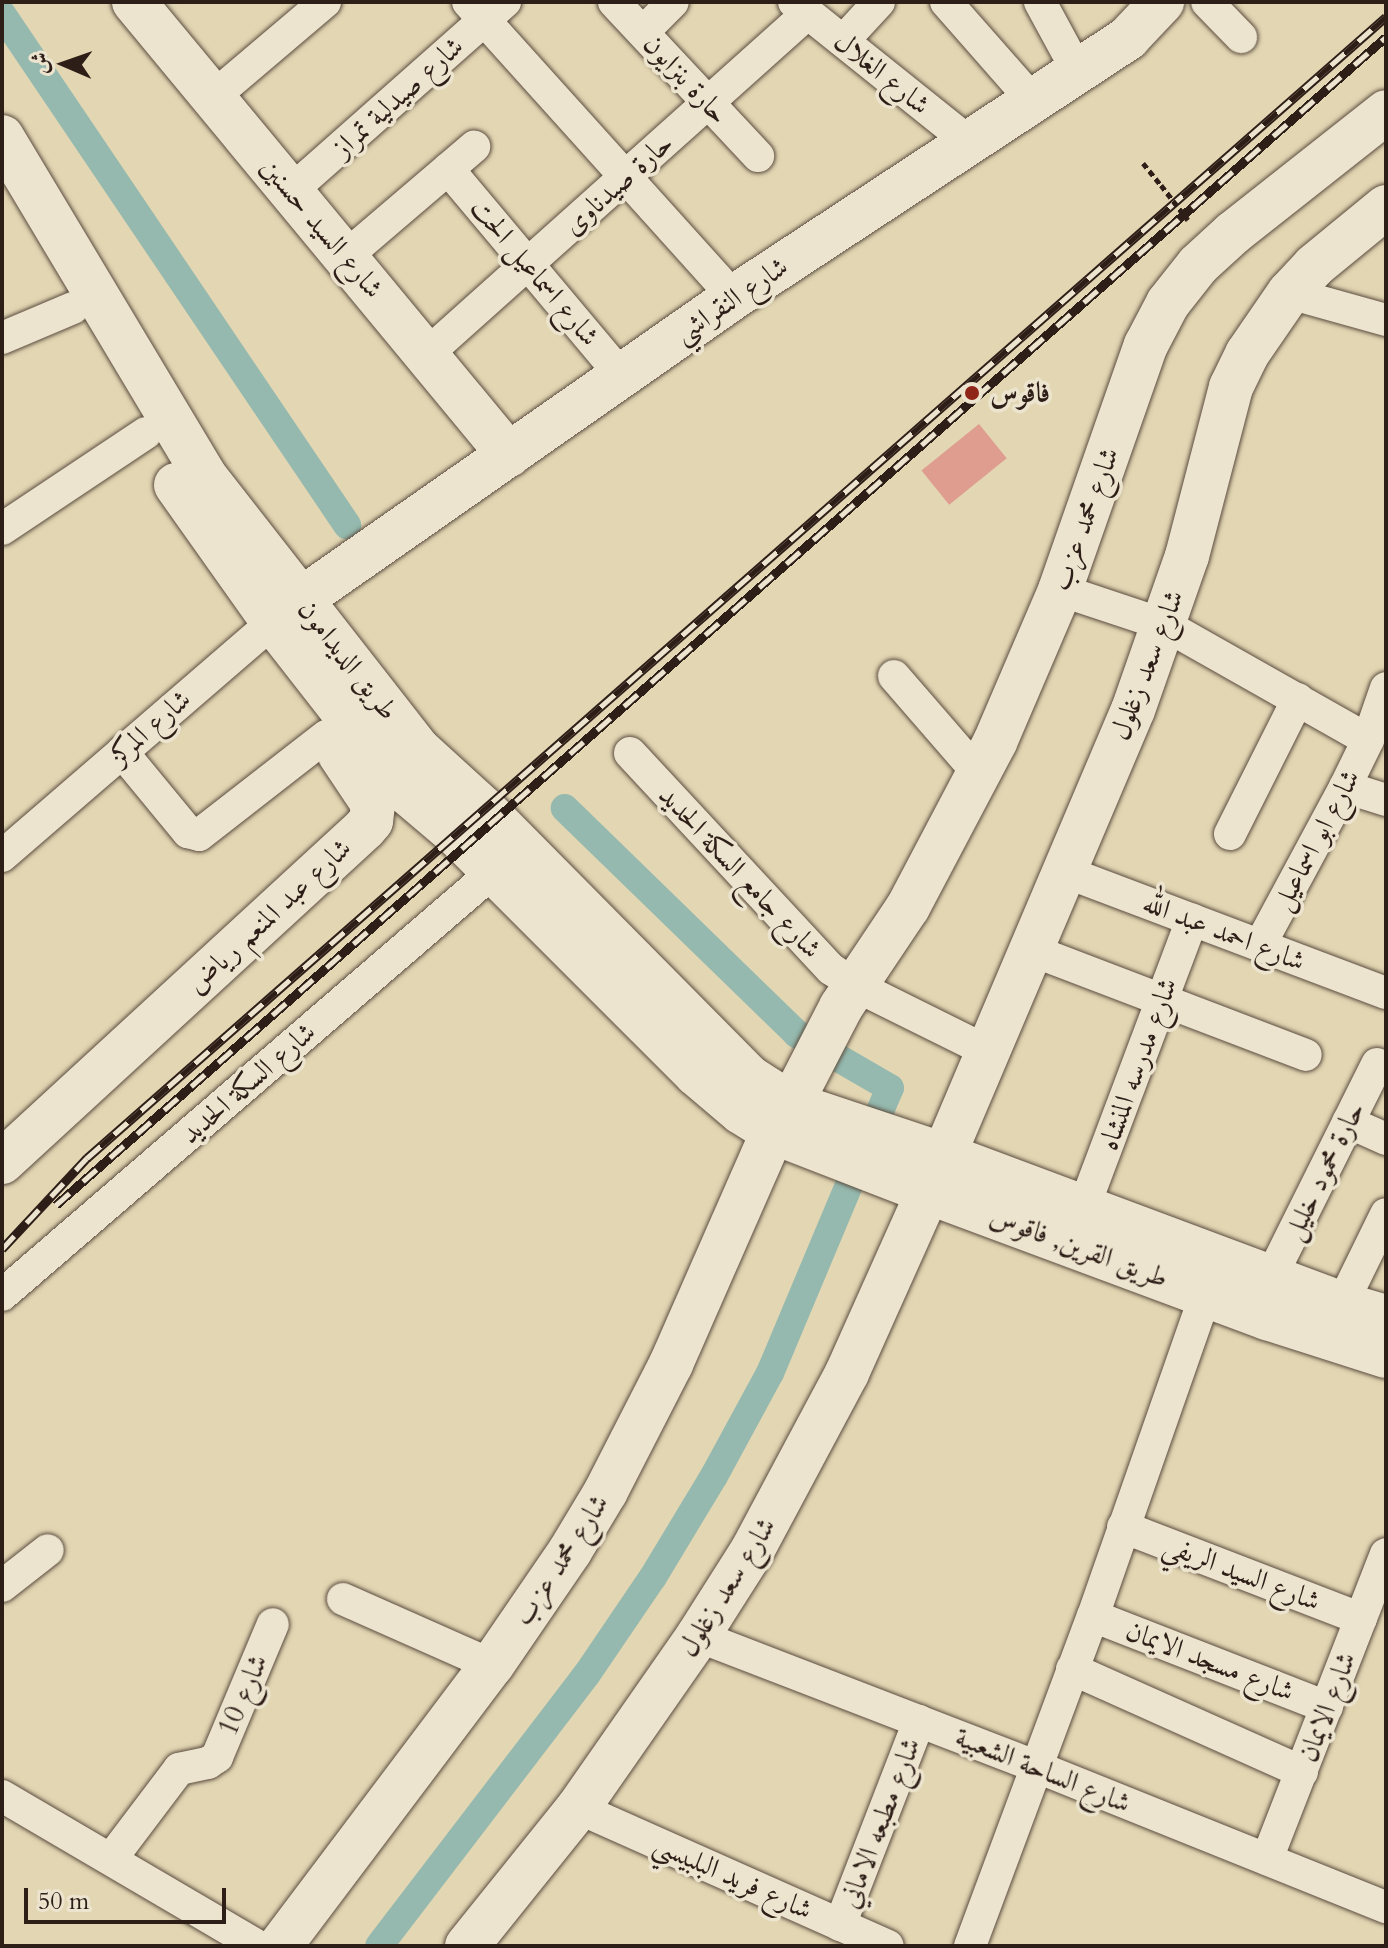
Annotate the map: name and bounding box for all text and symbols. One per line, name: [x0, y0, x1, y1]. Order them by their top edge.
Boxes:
north arrow: [24, 24, 104, 104]
street label: شارع الغلال: [827, 24, 937, 122]
street label: حارة بنزايون: [636, 27, 736, 131]
street label: شارع صيدلية تمراز: [326, 29, 470, 165]
text: ش: [25, 52, 55, 75]
street label: حارة صيدناوى: [556, 126, 680, 242]
street label: شارع السيد حسنين: [254, 151, 390, 305]
street label: شارع اسماعيل الحت: [464, 191, 606, 353]
street label: شارع النقراشي: [668, 250, 794, 350]
place label: فاقوس: [990, 376, 1050, 410]
marker: فاقوس: [961, 382, 983, 404]
street label: شارع محمد عزب: [1044, 443, 1126, 595]
street label: شارع سعد زغلول: [1103, 585, 1191, 745]
street label: طريق الديدامون: [291, 593, 405, 727]
street label: شارع المركز: [102, 682, 198, 772]
street label: شارع ابو اسماعيل: [1265, 764, 1367, 916]
street label: شارع جامع السكة الحديد: [651, 779, 829, 965]
street label: شارع عبد المنعم رياض: [180, 831, 358, 1001]
street label: شارع احمد عبد الله: [1138, 886, 1310, 978]
street label: شارع مدرسه المنشاه: [1091, 973, 1185, 1155]
street label: شارع السكة الحديد: [174, 1015, 322, 1151]
street label: حارة محمود خليل: [1276, 1096, 1372, 1246]
street label: طريق القرين, فاقوس: [985, 1199, 1173, 1295]
street label: شارع محمد عزب: [506, 1488, 616, 1632]
street label: شارع سعد زغلول: [671, 1511, 783, 1663]
street label: شارع السيد الريفي: [1159, 1528, 1325, 1618]
street label: شارع مسجد الايمان: [1121, 1614, 1299, 1708]
street label: شارع الايمان: [1291, 1647, 1363, 1767]
street label: شارع 10: [211, 1649, 275, 1741]
street label: شارع الساحة الشعبية: [951, 1720, 1135, 1820]
street label: شارع مطبعه الاماني: [832, 1733, 928, 1913]
street label: شارع فريد البلبيسي: [648, 1827, 818, 1927]
scale bar: [28, 1872, 230, 1922]
text: 50 m: [38, 1885, 89, 1918]

